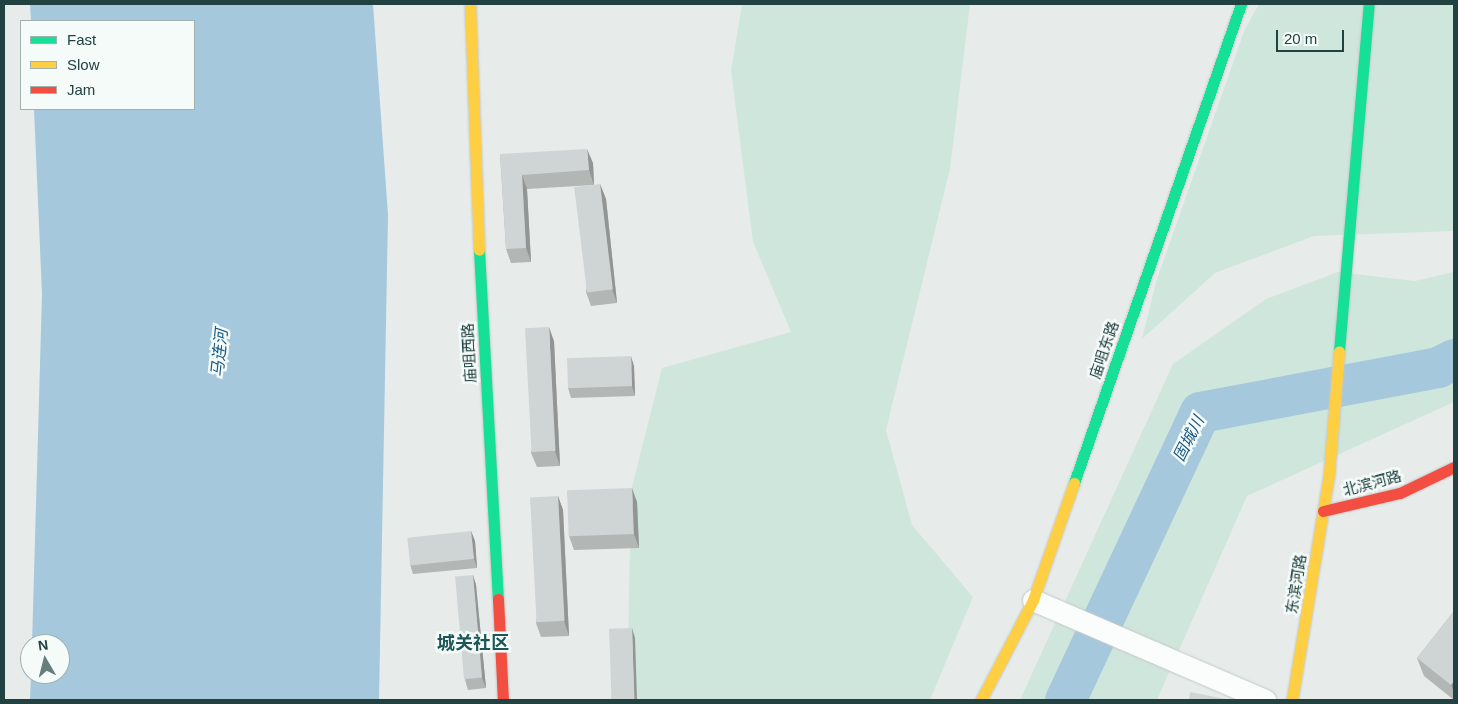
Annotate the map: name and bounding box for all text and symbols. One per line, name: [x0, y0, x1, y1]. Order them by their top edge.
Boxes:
legend: [20, 20, 195, 110]
scale bar: [1278, 20, 1346, 52]
text: 20 m: [1284, 30, 1317, 47]
text: Fast: [67, 31, 96, 48]
text: Slow: [67, 56, 100, 73]
text: Jam: [67, 81, 95, 98]
street label: 庙咀东路: [1086, 319, 1122, 381]
street label: 庙咀西路: [458, 323, 480, 383]
water label: 马连河: [208, 328, 232, 378]
water label: 固城川: [1170, 413, 1208, 465]
street label: 北滨河路: [1341, 467, 1403, 499]
street label: 东滨河路: [1282, 553, 1310, 615]
district label: 城关社区: [437, 632, 509, 654]
north arrow: [20, 634, 70, 684]
text: N: [37, 637, 49, 654]

